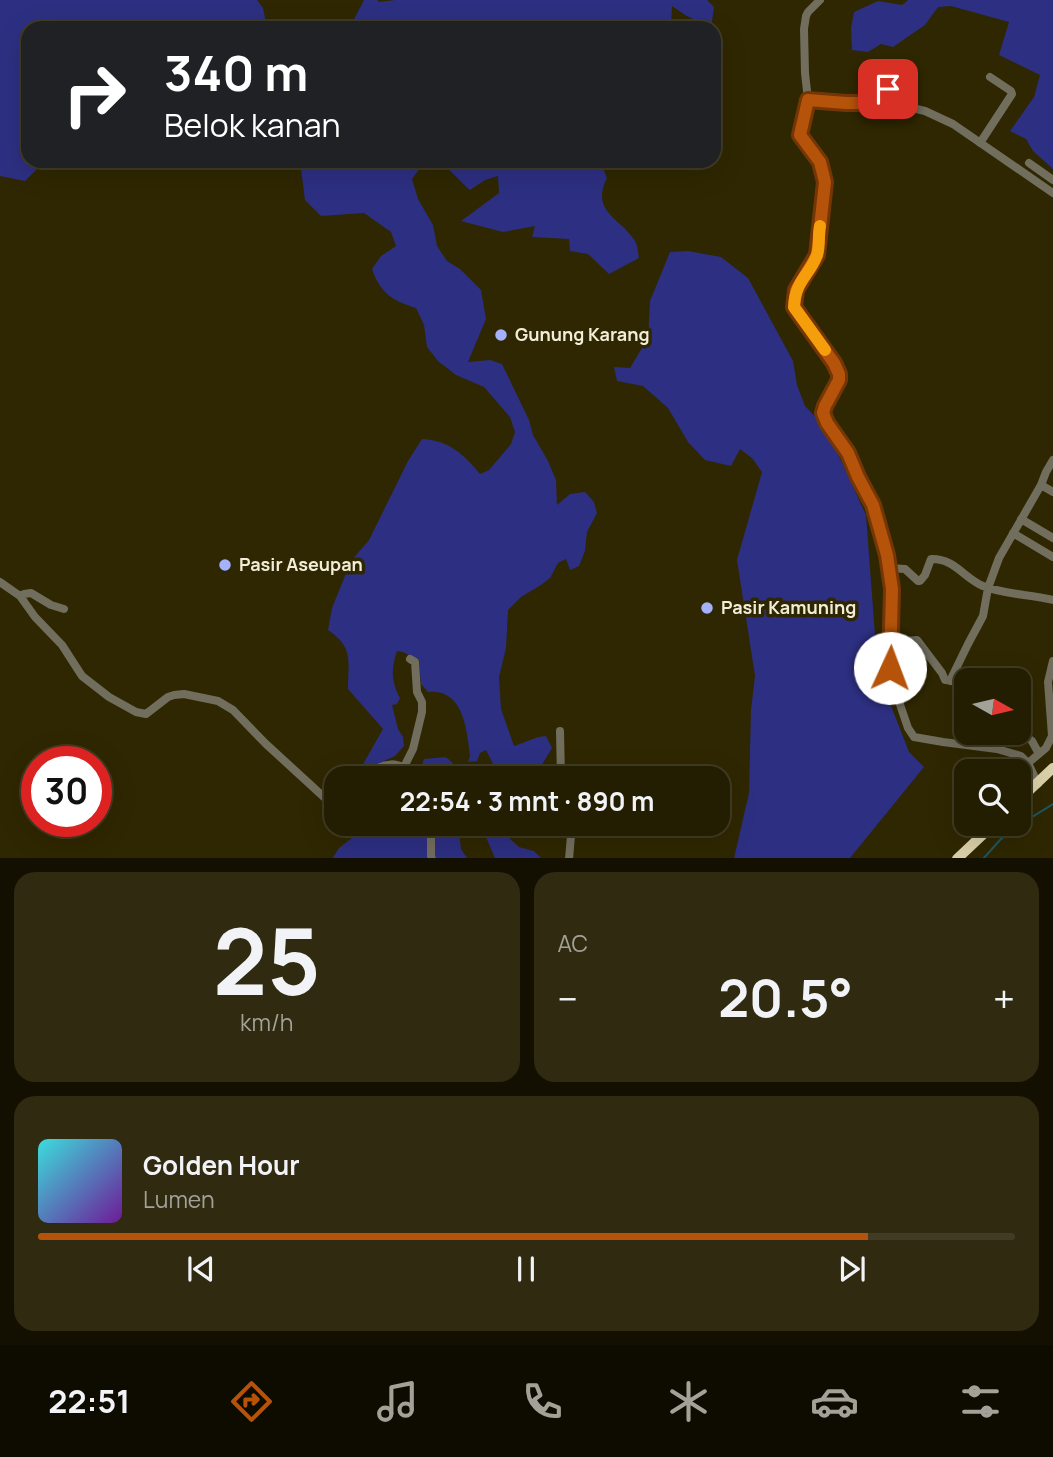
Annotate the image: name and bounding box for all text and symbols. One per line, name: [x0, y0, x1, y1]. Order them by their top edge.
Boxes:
text: 340 m: [164, 39, 308, 106]
icon: right: [49, 49, 140, 140]
pin: [858, 59, 918, 119]
icon: arrive: [869, 70, 907, 108]
text: Belok kanan: [164, 103, 340, 147]
place label: Gunung Karang: [515, 322, 650, 346]
marker: Gunung Karang: [493, 327, 509, 343]
place label: Pasir Aseupan: [239, 552, 363, 576]
marker: Pasir Aseupan: [217, 557, 233, 573]
place label: Pasir Kamuning: [721, 595, 856, 619]
marker: Pasir Kamuning: [699, 600, 715, 616]
position arrow: [853, 631, 927, 705]
north arrow: [954, 668, 1031, 746]
map controls: [954, 668, 1031, 836]
speed limit sign: 30: [21, 746, 112, 837]
button: search: [954, 759, 1031, 836]
text: 22:54 · 3 mnt · 890 m: [400, 783, 654, 819]
text: 25: [213, 898, 321, 1022]
text: AC: [558, 927, 588, 959]
text: 20.5°: [718, 962, 853, 1033]
text: −: [558, 972, 578, 1024]
text: +: [993, 972, 1015, 1024]
text: km/h: [240, 1006, 294, 1038]
text: Golden Hour: [143, 1147, 300, 1183]
text: Lumen: [143, 1183, 215, 1215]
icon: previous: [182, 1250, 220, 1288]
icon: pause: [507, 1250, 545, 1288]
icon: next: [833, 1250, 871, 1288]
icon: directions: [227, 1377, 276, 1426]
icon: music: [373, 1377, 422, 1426]
icon: phone: [518, 1377, 567, 1426]
icon: climate: [664, 1377, 713, 1426]
icon: car: [810, 1377, 859, 1426]
icon: filters: [956, 1377, 1005, 1426]
text: 22:51: [48, 1379, 130, 1423]

